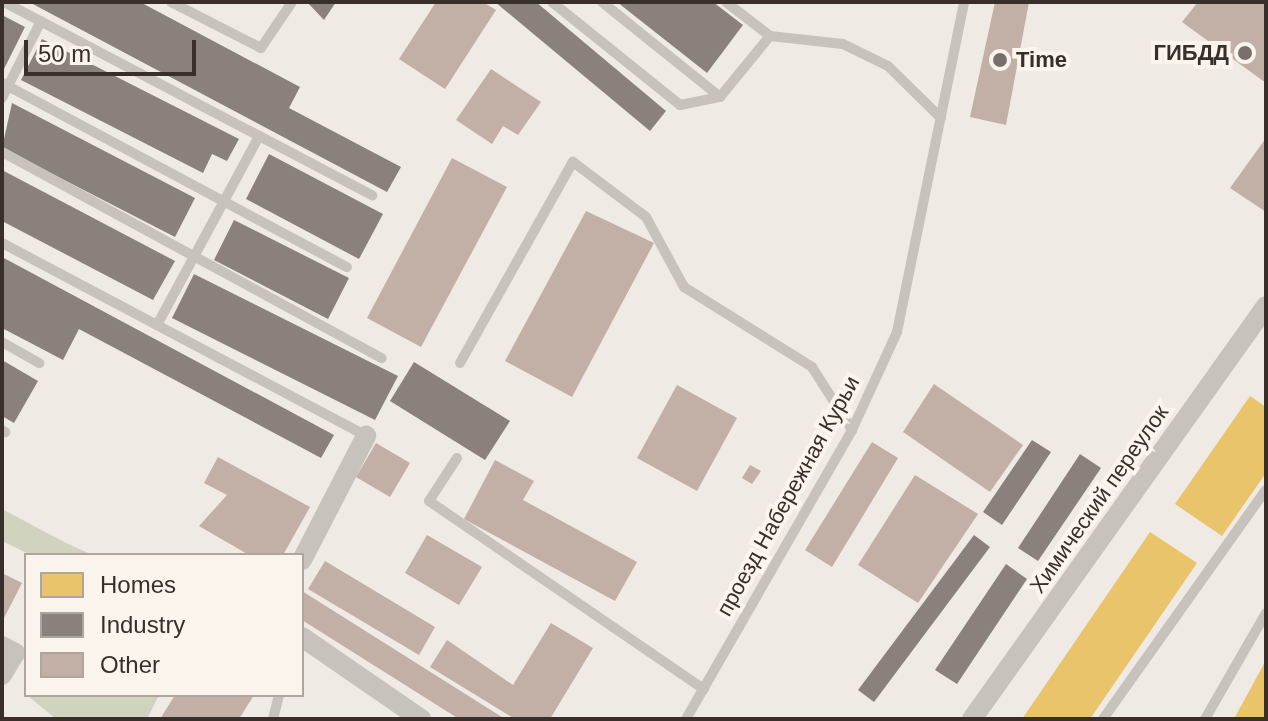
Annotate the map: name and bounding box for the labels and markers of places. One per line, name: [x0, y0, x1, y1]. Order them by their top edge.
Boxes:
place label: ГИБДД: [1154, 40, 1229, 66]
marker: ГИБДД: [1236, 44, 1254, 62]
place label: Time: [1016, 47, 1067, 73]
marker: Time: [991, 51, 1009, 69]

